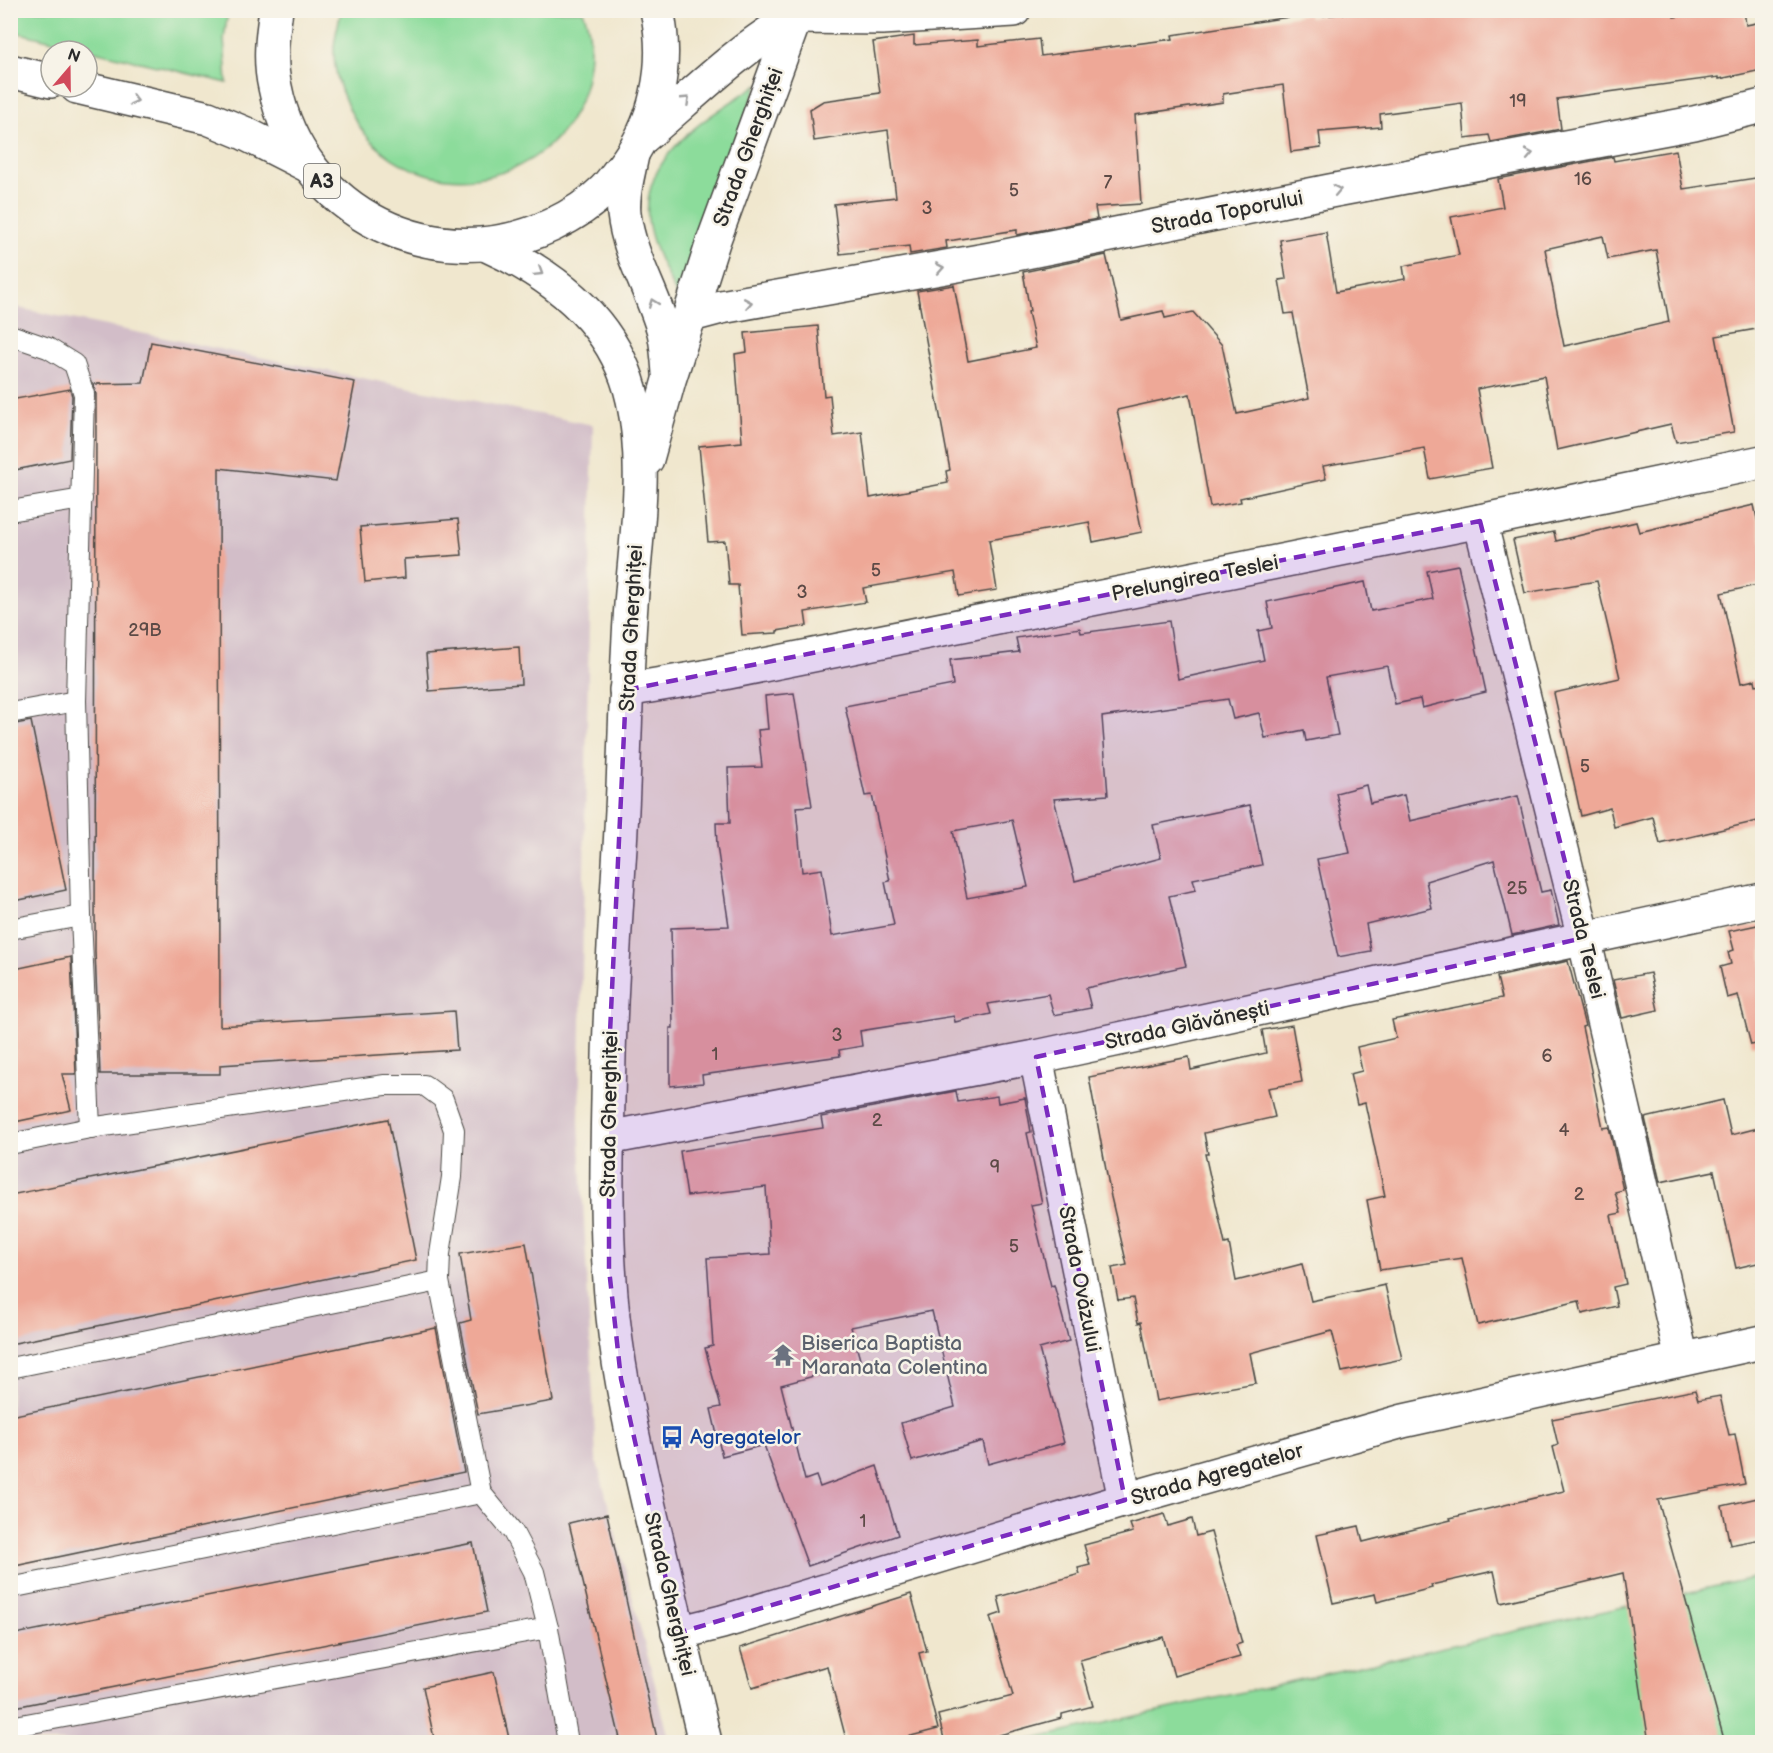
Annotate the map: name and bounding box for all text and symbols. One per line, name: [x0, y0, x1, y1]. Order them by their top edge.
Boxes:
north arrow: [39, 39, 99, 99]
text: N: [65, 45, 83, 67]
street label: Strada Gherghiței: [708, 64, 789, 230]
house number: 19: [1509, 91, 1527, 112]
one-way arrow: [129, 93, 139, 106]
one-way arrow: [679, 96, 690, 107]
one-way arrow: [1524, 148, 1534, 161]
road number: A3: [304, 164, 340, 198]
house number: 16: [1574, 169, 1592, 190]
house number: 7: [1104, 172, 1113, 193]
house number: 5: [1009, 180, 1019, 201]
one-way arrow: [1332, 184, 1342, 197]
street label: Strada Toporului: [1149, 186, 1305, 239]
house number: 3: [921, 198, 933, 219]
one-way arrow: [935, 263, 945, 275]
one-way arrow: [533, 264, 543, 276]
one-way arrow: [743, 297, 753, 309]
one-way arrow: [648, 298, 661, 309]
street label: Strada Gherghiței: [615, 544, 648, 712]
street label: Prelungirea Teslei: [1109, 550, 1281, 607]
house number: 5: [871, 560, 881, 581]
house number: 3: [796, 582, 808, 603]
house number: 29B: [128, 620, 162, 641]
house number: 5: [1580, 756, 1590, 777]
street label: Strada Teslei: [1557, 877, 1610, 1001]
house number: 25: [1507, 878, 1527, 899]
street label: Strada Glăvănești: [1102, 996, 1272, 1055]
house number: 3: [831, 1025, 843, 1046]
street label: Strada Gherghiței: [596, 1030, 623, 1198]
house number: 1: [712, 1044, 718, 1065]
house number: 6: [1542, 1046, 1553, 1067]
house number: 2: [872, 1110, 883, 1131]
house number: 4: [1559, 1120, 1570, 1141]
house number: 9: [990, 1157, 1000, 1178]
house number: 2: [1574, 1184, 1585, 1205]
street label: Strada Ovăzului: [1053, 1204, 1106, 1354]
house number: 5: [1009, 1236, 1019, 1257]
place label: Biserica Baptista Maranata Colentina: [801, 1331, 988, 1380]
temple icon: Biserica Baptista Maranata Colentina: [770, 1342, 796, 1368]
bus stop icon: Agregatelor: [659, 1424, 685, 1450]
place label: Agregatelor: [690, 1425, 801, 1450]
street label: Strada Agregatelor: [1128, 1438, 1307, 1511]
street label: Strada Gherghiței: [639, 1510, 701, 1678]
house number: 1: [860, 1511, 866, 1532]

